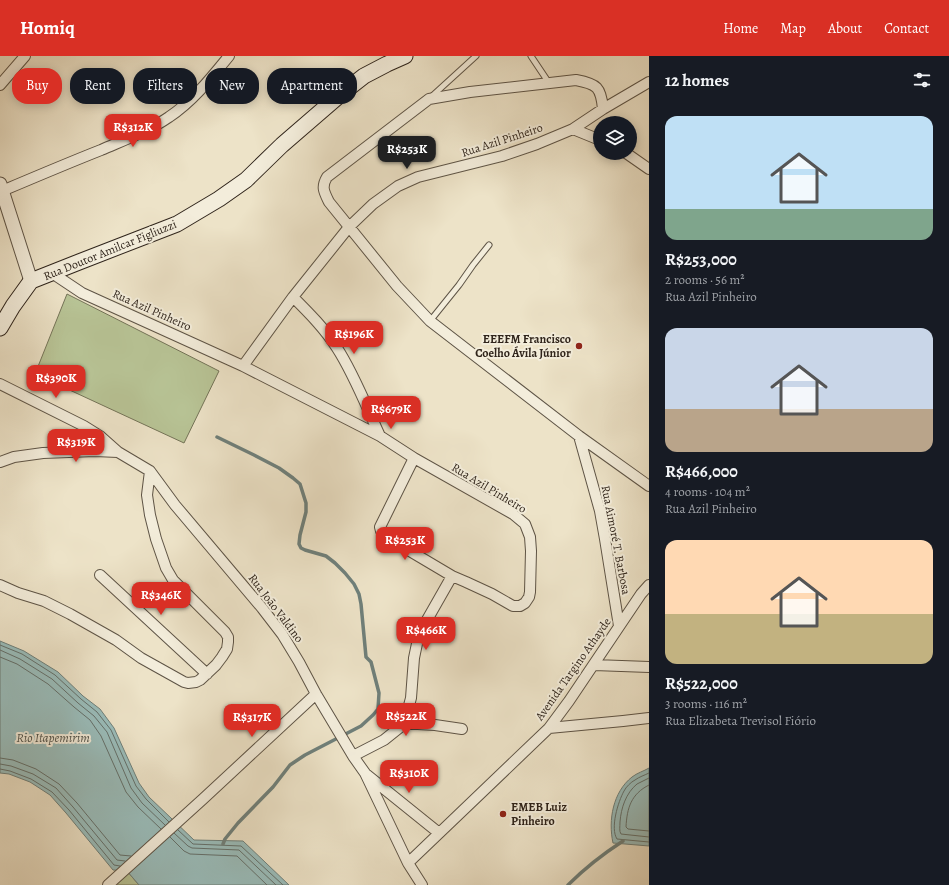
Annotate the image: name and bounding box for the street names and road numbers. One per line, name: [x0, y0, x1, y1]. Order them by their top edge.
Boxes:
street label: Rua Azil Pinheiro: [459, 119, 545, 161]
street label: Rua Doutor Amilcar Figliuzzi: [41, 216, 179, 284]
street label: Rua Azil Pinheiro: [110, 285, 194, 335]
street label: Rua Azil Pinheiro: [449, 459, 529, 517]
street label: Rua Aimoré T. Barbosa: [598, 484, 635, 596]
street label: Rua João Valdino: [245, 570, 307, 646]
street label: Avenida Targino Athayde: [531, 615, 615, 724]

